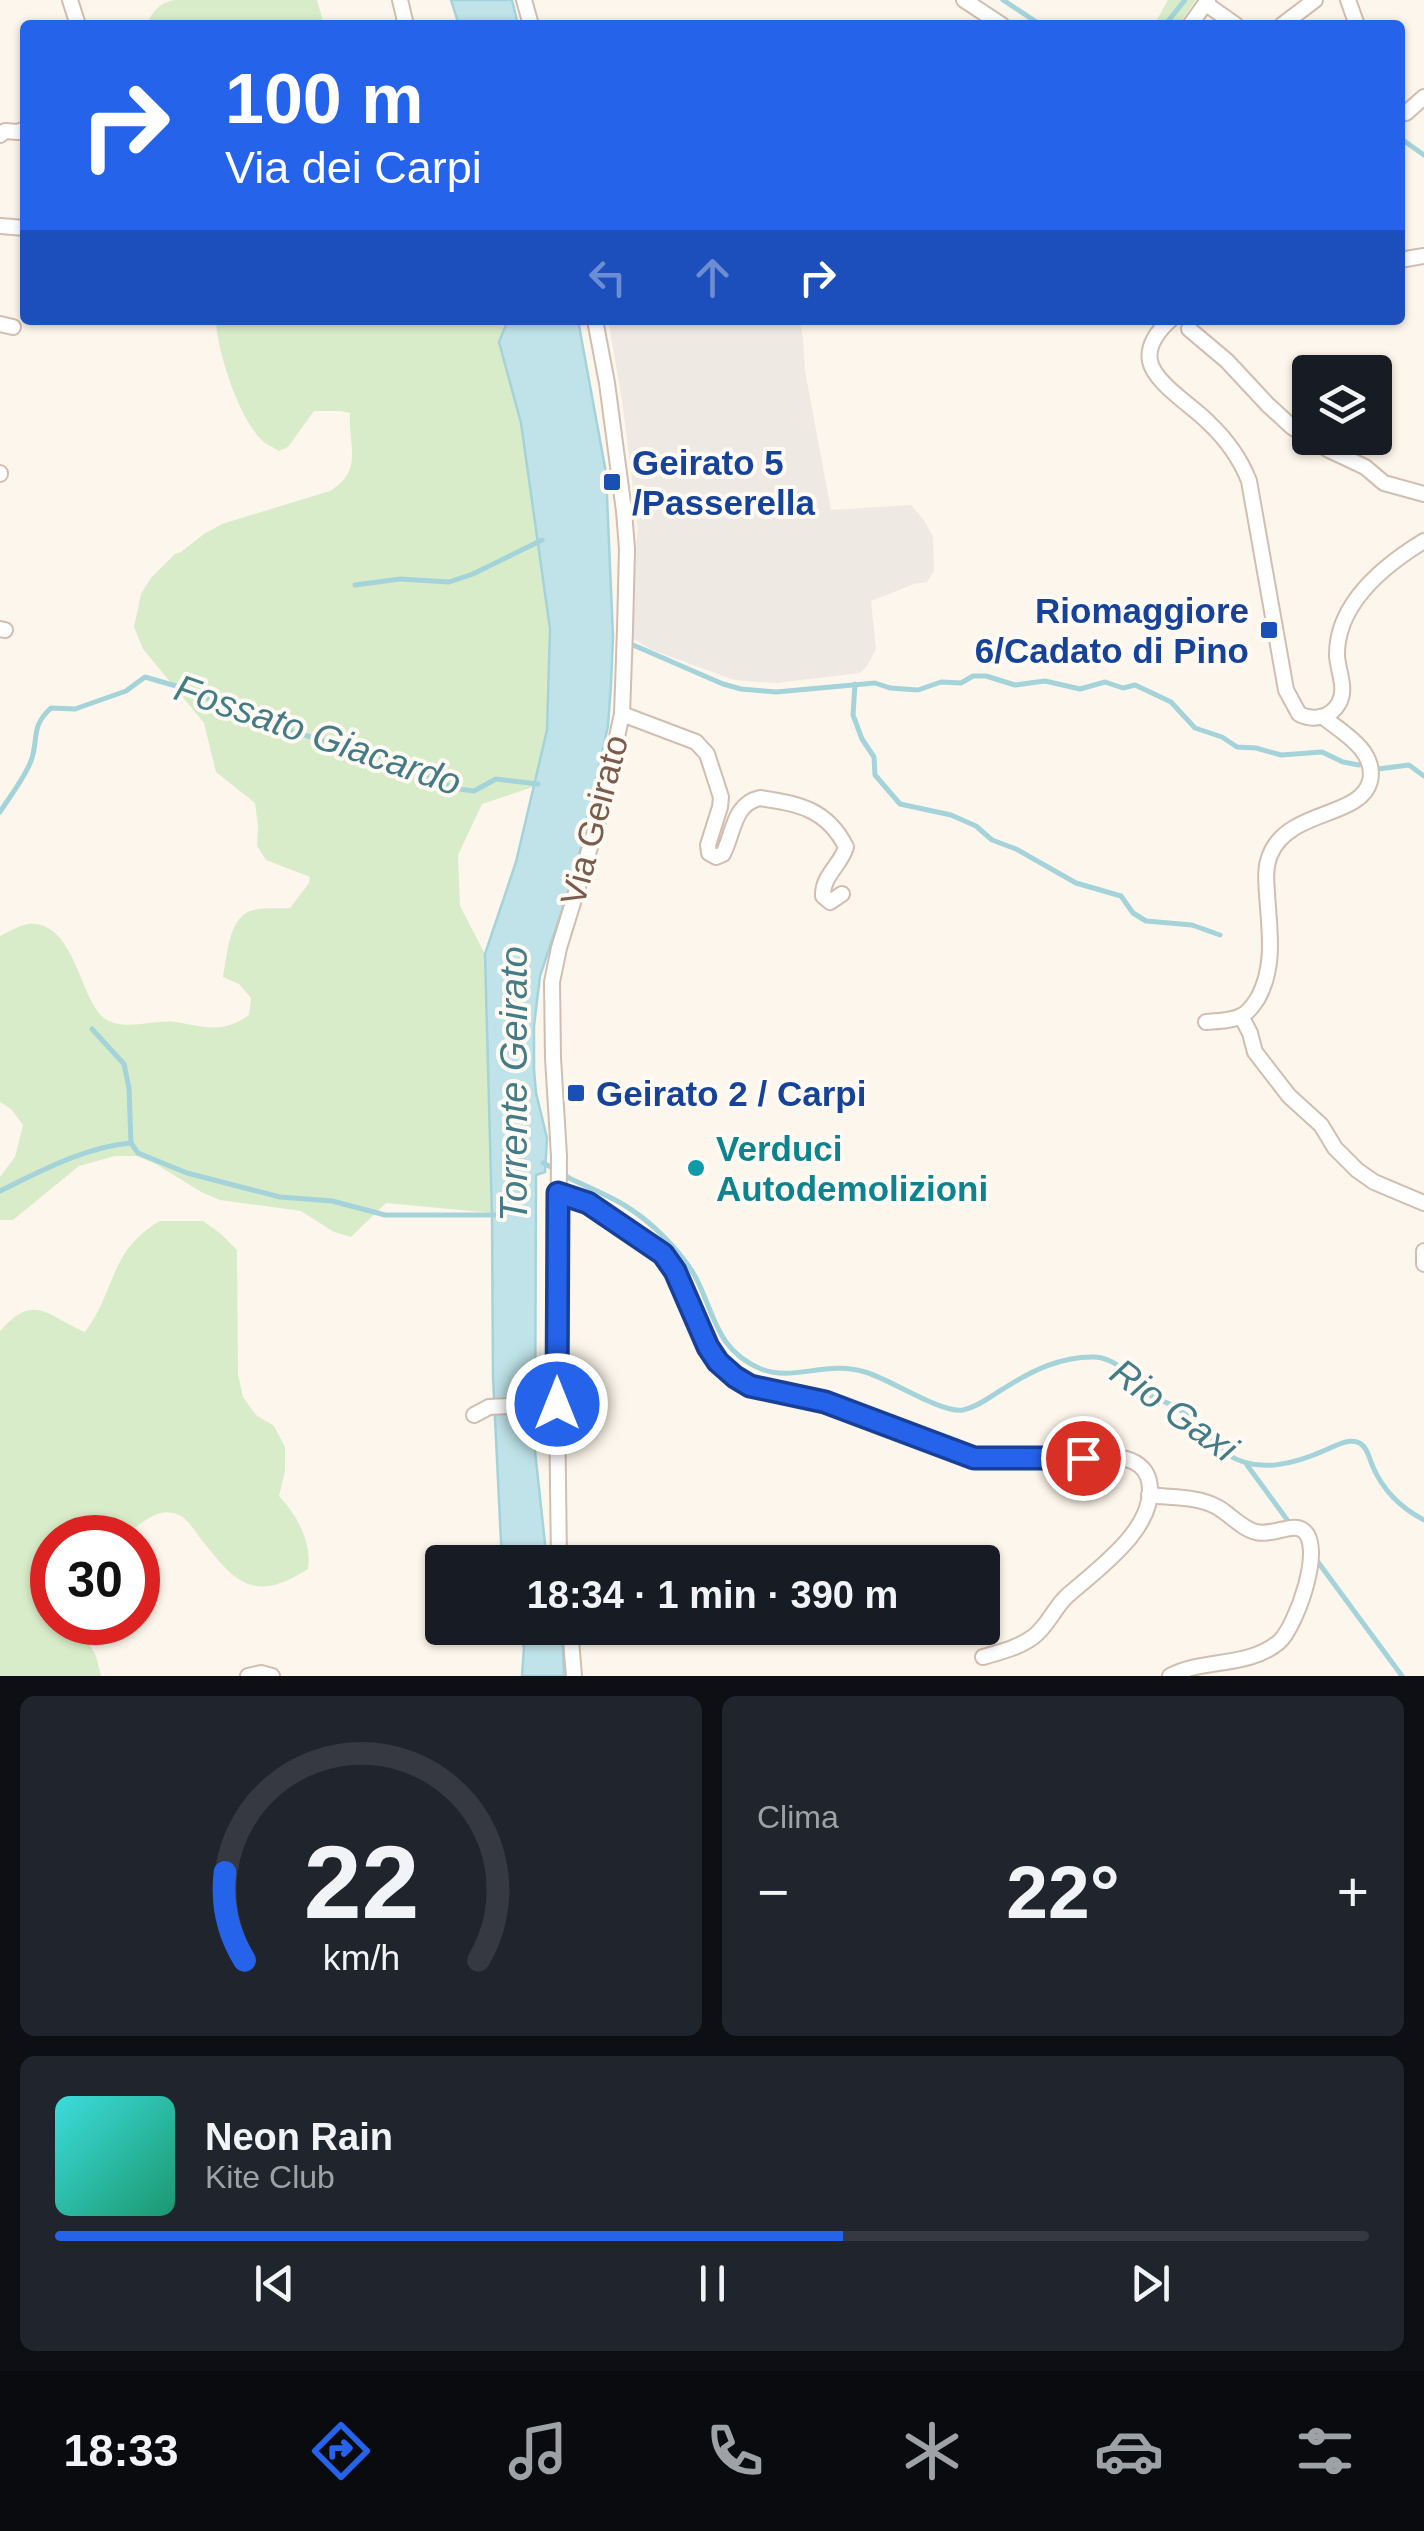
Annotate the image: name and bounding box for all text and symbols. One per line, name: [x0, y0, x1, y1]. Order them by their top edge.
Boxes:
icon: right: [60, 60, 190, 190]
text: 100 m: [225, 60, 423, 138]
text: Via dei Carpi: [225, 142, 482, 193]
icon: left: [580, 250, 635, 305]
icon: ahead: [685, 250, 740, 305]
icon: right: [790, 250, 845, 305]
map controls: [1292, 355, 1392, 455]
button: layers: [1292, 355, 1392, 455]
place label: Geirato 5 /Passerella: [632, 443, 815, 522]
marker: Geirato 5 /Passerella: [601, 471, 623, 493]
place label: Riomaggiore 6/Cadato di Pino: [975, 591, 1249, 670]
marker: Riomaggiore 6/Cadato di Pino: [1258, 619, 1280, 641]
water label: Fossato Giacardo: [169, 666, 467, 804]
street label: Via Geirato: [553, 731, 635, 909]
water label: Torrente Geirato: [493, 946, 535, 1222]
place label: Geirato 2 / Carpi: [596, 1074, 866, 1113]
marker: Geirato 2 / Carpi: [565, 1082, 587, 1104]
place label: Verduci Autodemolizioni: [716, 1129, 988, 1208]
marker: Verduci Autodemolizioni: [685, 1157, 707, 1179]
water label: Rio Gaxi: [1103, 1350, 1247, 1471]
position arrow: [505, 1352, 609, 1456]
pin: [1041, 1416, 1126, 1501]
icon: arrive: [1056, 1431, 1111, 1486]
speed limit sign: 30: [30, 1515, 160, 1645]
text: 18:34 · 1 min · 390 m: [527, 1574, 898, 1616]
text: Clima: [757, 1799, 839, 1835]
text: 22: [303, 1824, 419, 1940]
text: 22°: [1006, 1850, 1120, 1934]
text: −: [757, 1861, 789, 1923]
text: +: [1337, 1861, 1369, 1923]
text: km/h: [322, 1938, 400, 1978]
text: Neon Rain: [205, 2116, 393, 2158]
text: Kite Club: [205, 2159, 335, 2195]
icon: previous: [247, 2256, 302, 2311]
icon: pause: [685, 2256, 740, 2311]
icon: next: [1123, 2256, 1178, 2311]
icon: directions: [306, 2416, 376, 2486]
icon: music: [503, 2416, 573, 2486]
icon: phone: [700, 2416, 770, 2486]
icon: climate: [897, 2416, 967, 2486]
icon: car: [1094, 2416, 1164, 2486]
icon: filters: [1290, 2416, 1360, 2486]
text: 18:33: [63, 2425, 179, 2476]

